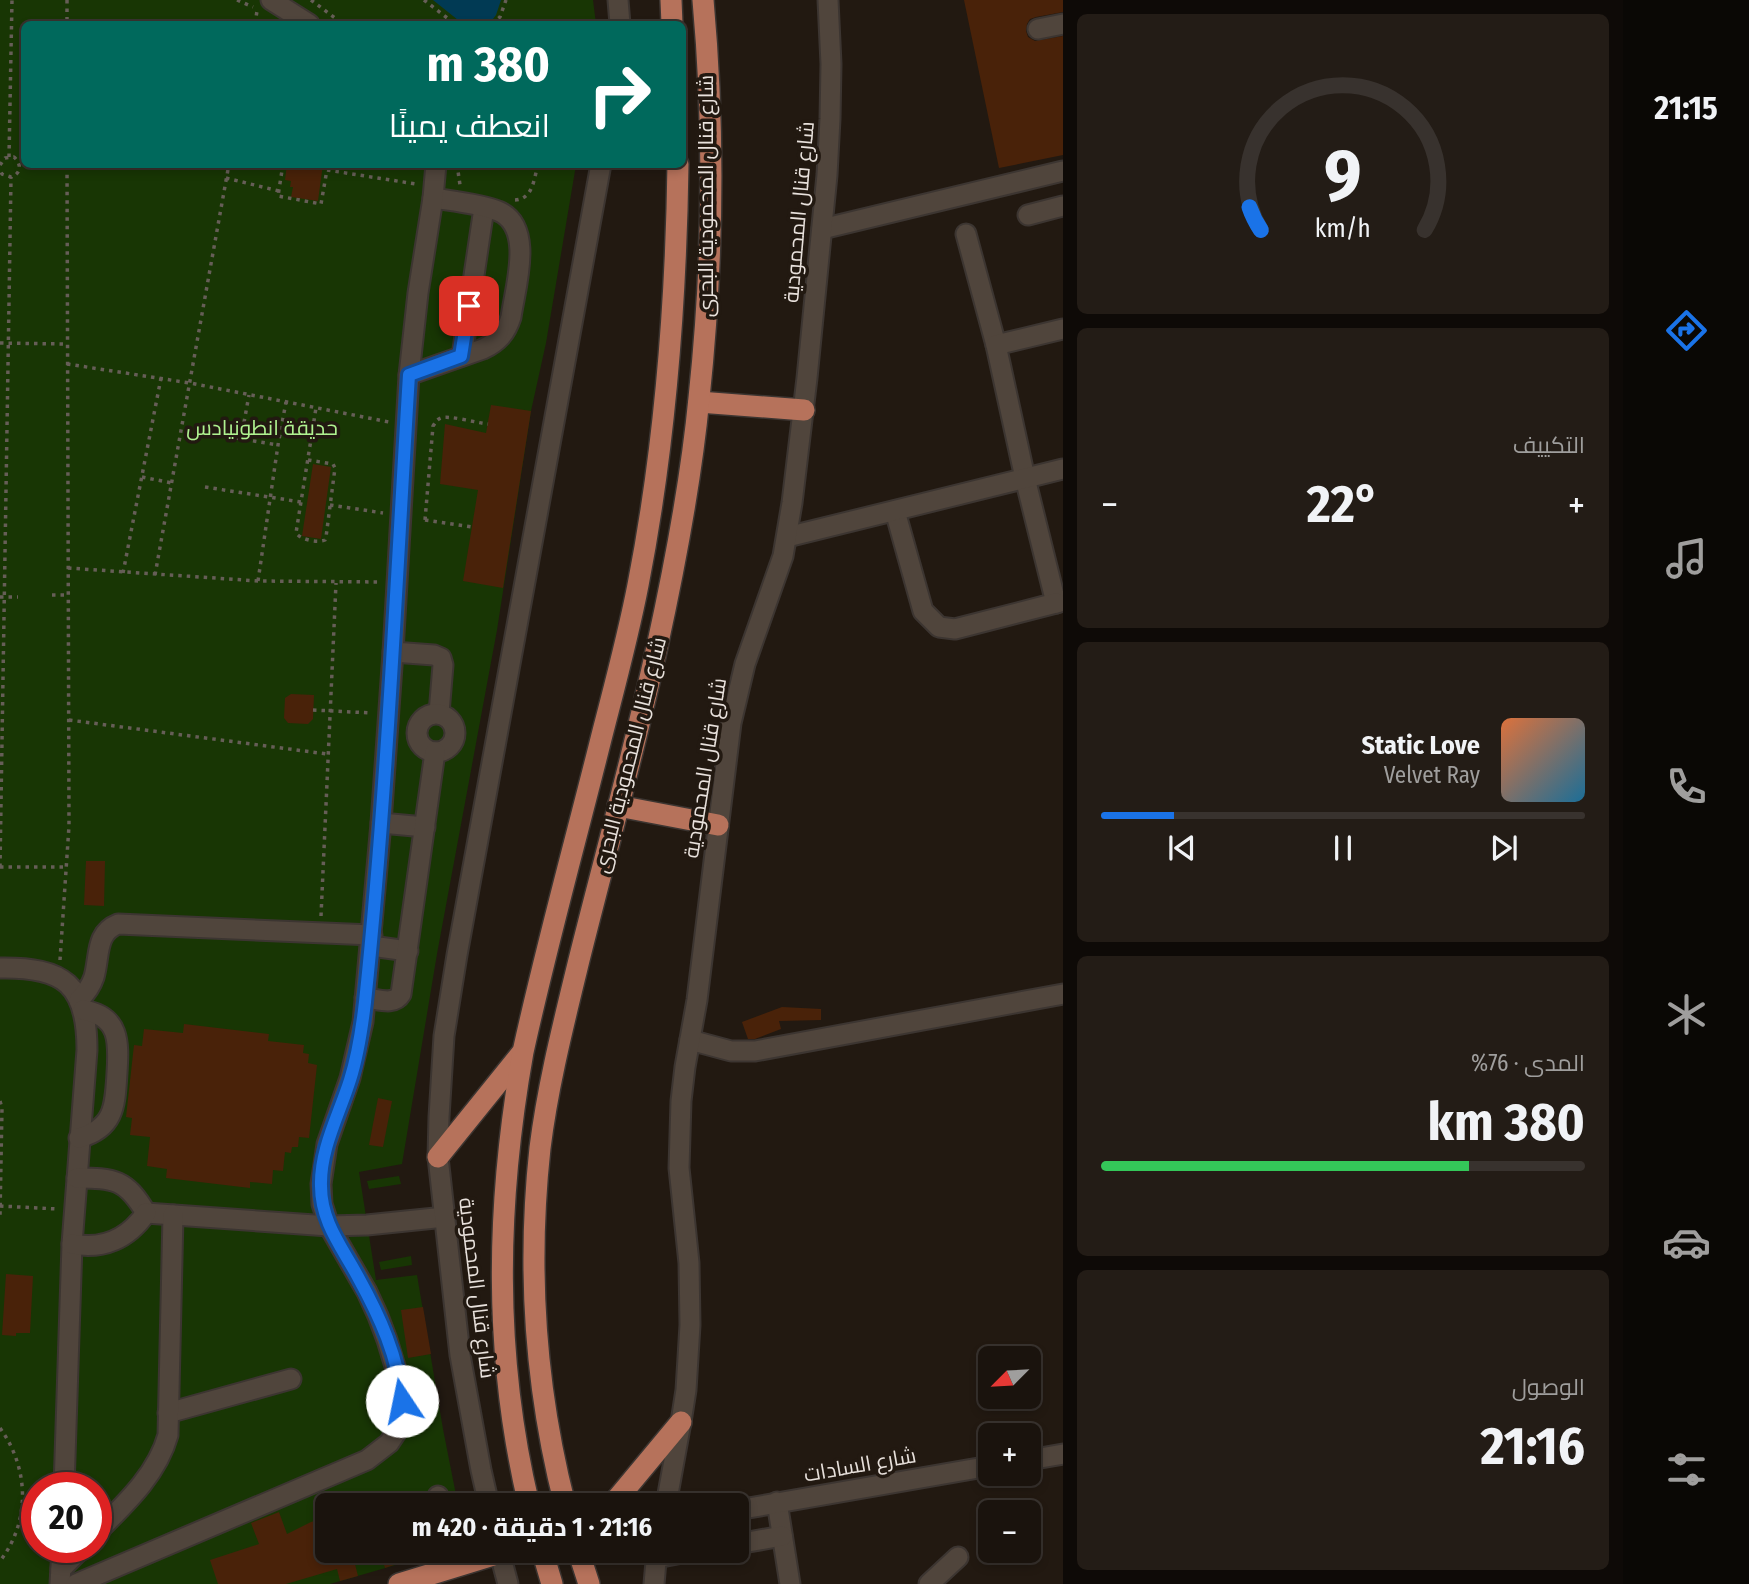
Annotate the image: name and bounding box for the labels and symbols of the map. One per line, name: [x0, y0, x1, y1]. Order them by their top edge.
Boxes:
street label: شارع قنال المحمودية البحرى: [693, 75, 720, 317]
street label: شارع قنال المحمودية: [778, 120, 821, 304]
pin: [439, 276, 499, 336]
park label: حديقة انطونيادس: [186, 415, 338, 441]
street label: شارع قنال المحمودية البحرى: [588, 634, 673, 876]
street label: شارع قنال المحمودية: [678, 676, 733, 860]
street label: شارع قنال المحمودية: [452, 1196, 501, 1380]
north arrow: [978, 1346, 1041, 1409]
position arrow: [365, 1364, 439, 1438]
street label: شارع السادات: [802, 1442, 918, 1489]
speed limit sign: 20: [21, 1472, 112, 1563]

